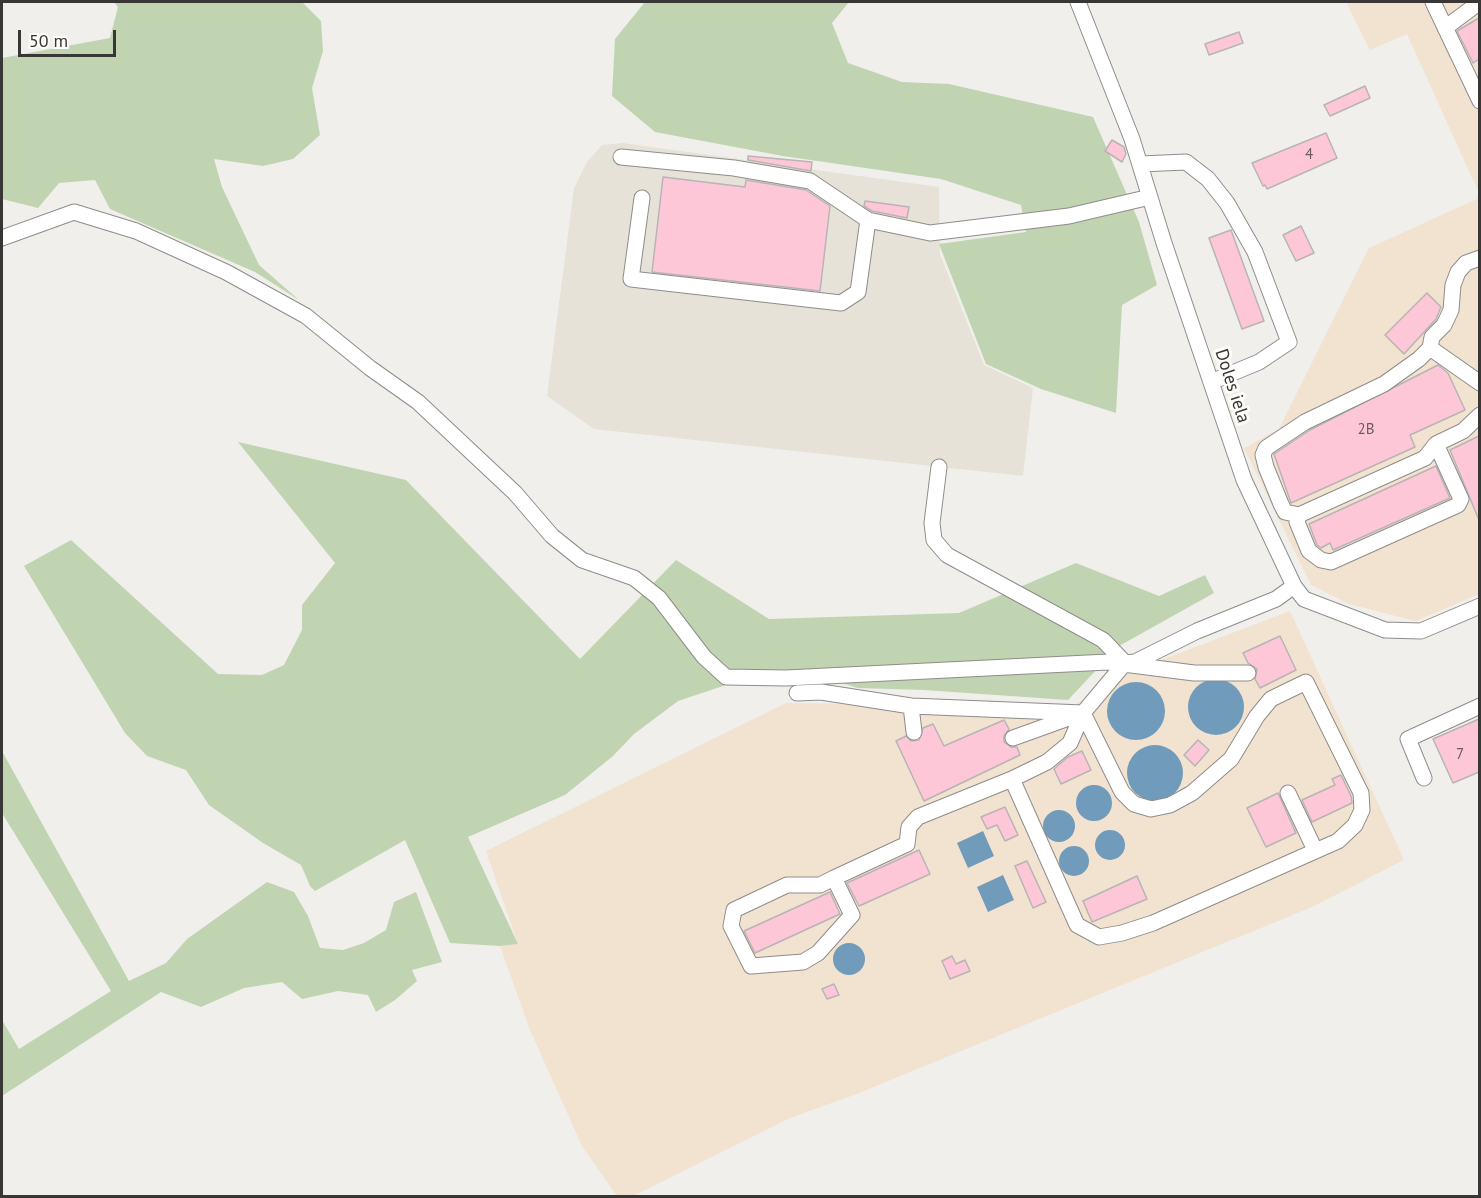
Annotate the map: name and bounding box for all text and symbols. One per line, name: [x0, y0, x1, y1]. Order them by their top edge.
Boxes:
scale bar: [21, 18, 118, 56]
text: 50 m: [29, 29, 68, 52]
house number: 4: [1305, 146, 1313, 164]
street label: Doles iela: [1210, 346, 1254, 426]
house number: 2B: [1358, 421, 1374, 439]
house number: 7: [1456, 746, 1464, 764]

